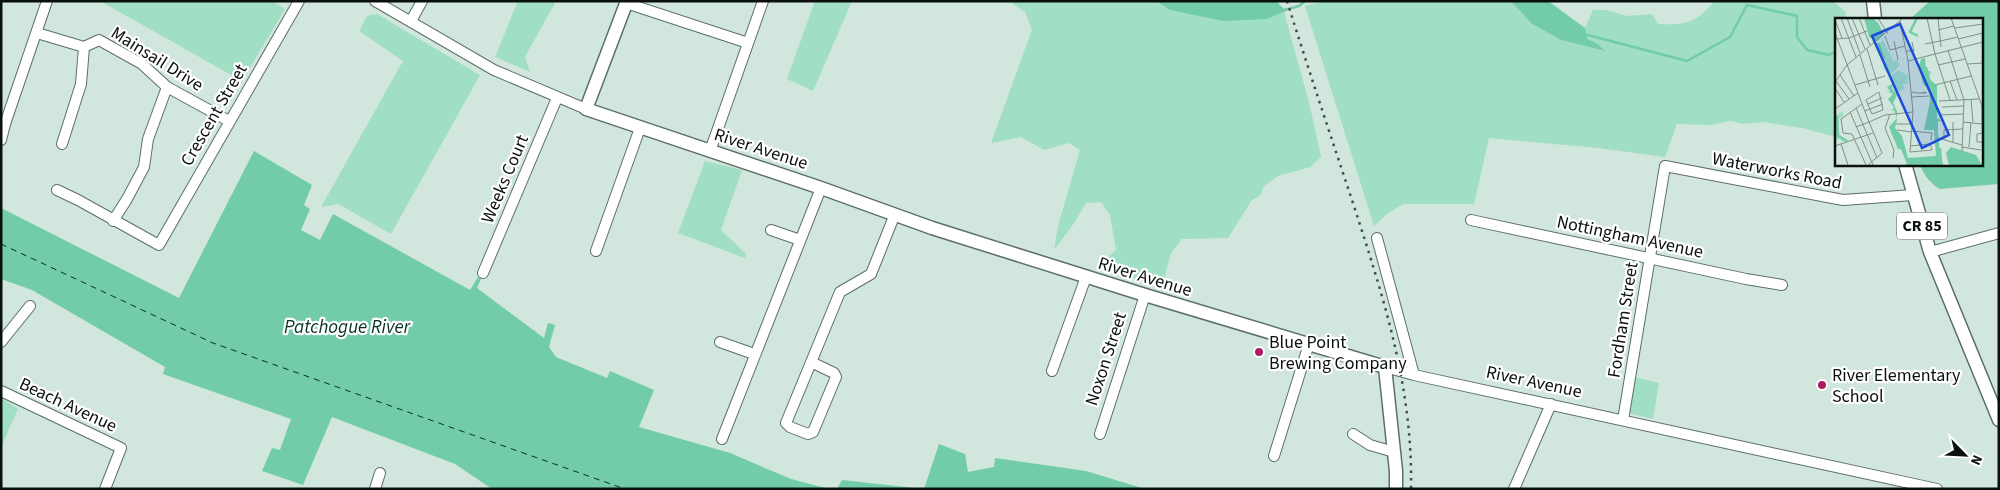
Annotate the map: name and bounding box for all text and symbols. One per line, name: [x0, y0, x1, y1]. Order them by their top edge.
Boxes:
inset map: [1835, 18, 1982, 165]
street label: Mainsail Drive: [106, 21, 208, 97]
street label: Crescent Street: [175, 59, 253, 171]
street label: River Avenue: [711, 122, 811, 176]
street label: Weeks Court: [475, 131, 535, 227]
street label: Waterworks Road: [1710, 146, 1844, 196]
street label: Nottingham Avenue: [1554, 209, 1706, 265]
road number: CR 85: [1897, 212, 1947, 240]
street label: River Avenue: [1095, 251, 1195, 303]
street label: Fordham Street: [1602, 260, 1644, 380]
street label: Noxon Street: [1079, 309, 1133, 409]
water label: Patchogue River: [284, 314, 412, 341]
place label: Blue Point Brewing Company: [1269, 330, 1407, 376]
marker: Blue Point Brewing Company: [1253, 346, 1265, 358]
street label: River Avenue: [1484, 360, 1584, 404]
place label: River Elementary School: [1832, 363, 1961, 409]
street label: Beach Avenue: [15, 371, 121, 439]
marker: River Elementary School: [1816, 379, 1828, 391]
north arrow: [1940, 430, 1990, 480]
text: N: [1965, 452, 1987, 468]

